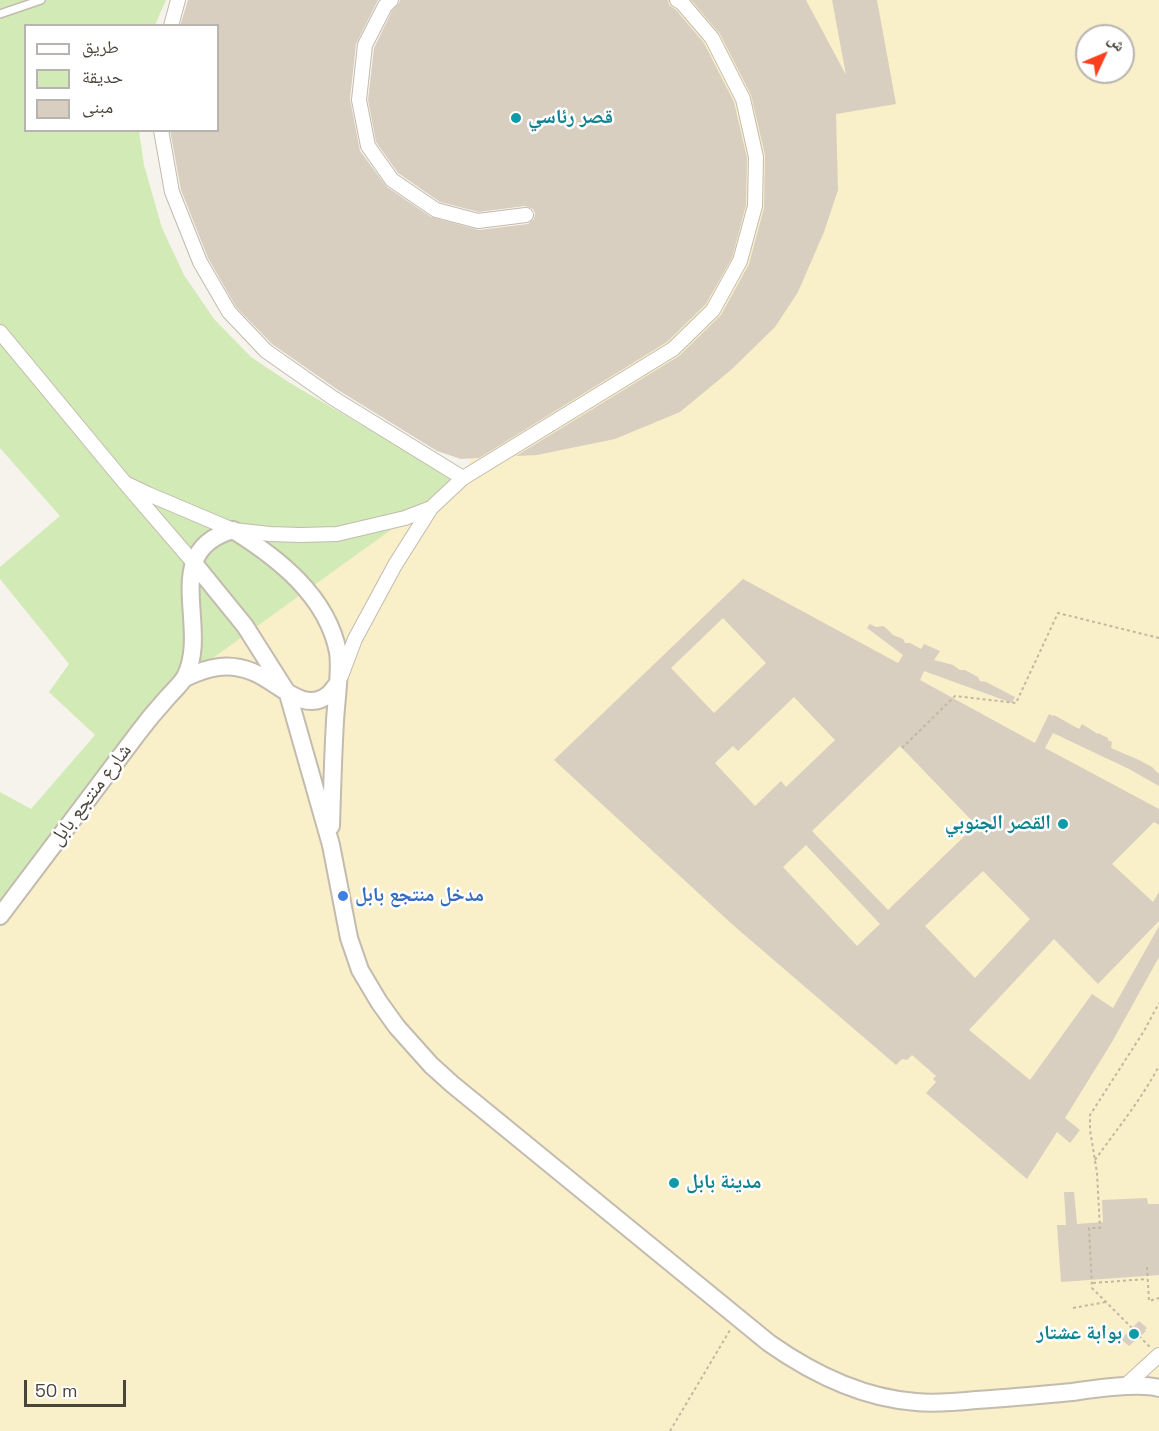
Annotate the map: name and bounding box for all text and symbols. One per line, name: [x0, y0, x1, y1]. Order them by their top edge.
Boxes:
legend: [24, 24, 219, 132]
north arrow: [1075, 24, 1135, 84]
text: ش: [1103, 29, 1130, 56]
text: طريق: [82, 35, 119, 58]
text: حديقة: [82, 65, 123, 88]
text: مبنى: [82, 95, 113, 118]
place label: قصر رئاسي: [528, 106, 613, 130]
marker: قصر رئاسي: [509, 111, 523, 125]
street label: شارع منتجع بابل: [45, 739, 137, 851]
place label: القصر الجنوبي: [945, 812, 1051, 836]
marker: القصر الجنوبي: [1056, 817, 1070, 831]
place label: مدخل منتجع بابل: [355, 884, 484, 908]
marker: مدخل منتجع بابل: [336, 889, 350, 903]
place label: مدينة بابل: [686, 1171, 761, 1195]
marker: مدينة بابل: [667, 1176, 681, 1190]
place label: بوابة عشتار: [1036, 1322, 1122, 1346]
marker: بوابة عشتار: [1127, 1327, 1141, 1341]
scale bar: [27, 1368, 129, 1406]
text: 50 m: [35, 1379, 77, 1402]

